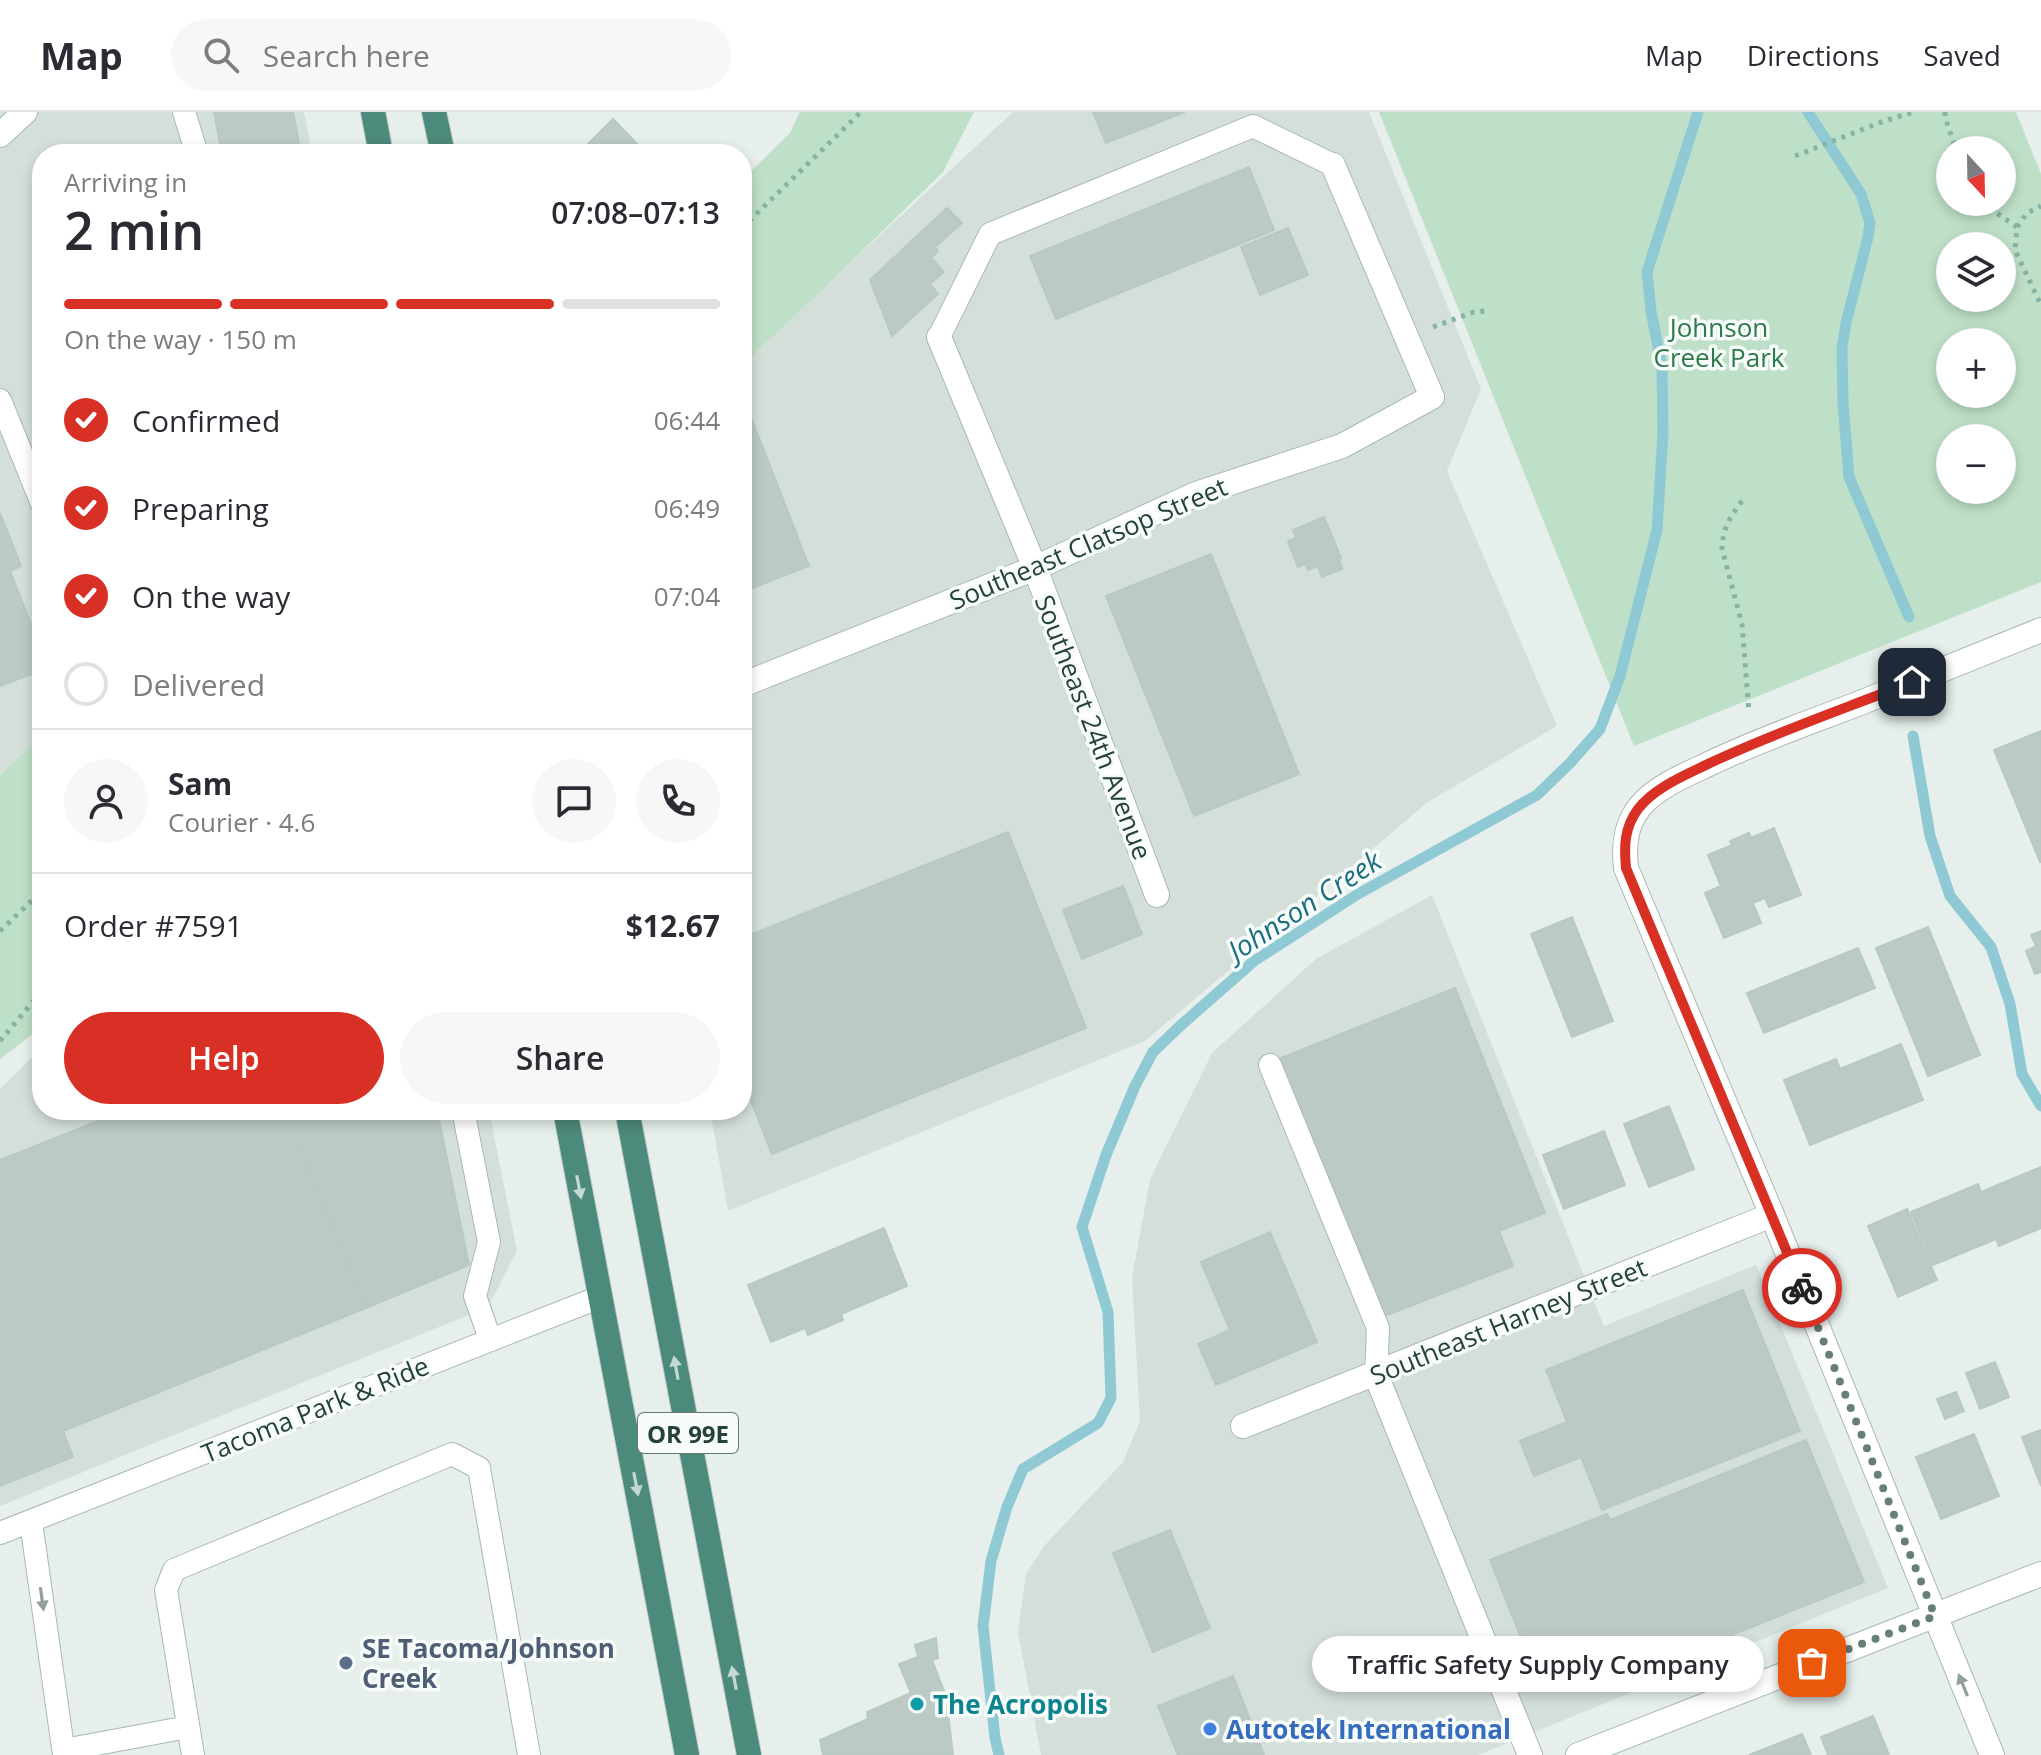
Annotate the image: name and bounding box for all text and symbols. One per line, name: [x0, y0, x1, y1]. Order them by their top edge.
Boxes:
search box: [171, 19, 731, 91]
text: Map: [40, 29, 123, 81]
icon: search: [199, 33, 243, 77]
text: Search here: [263, 35, 430, 76]
text: Map: [1645, 36, 1703, 74]
text: Directions: [1747, 36, 1879, 74]
text: Saved: [1923, 36, 2001, 74]
north arrow: [1936, 136, 2016, 216]
map controls: [1936, 136, 2016, 504]
text: Arriving in: [64, 164, 187, 200]
text: 07:08–07:13: [551, 192, 720, 233]
text: 2 min: [64, 194, 204, 265]
button: layers: [1936, 232, 2016, 312]
park label: Johnson Creek Park: [1654, 309, 1785, 375]
text: On the way · 150 m: [64, 321, 297, 357]
button: +: [1936, 328, 2016, 408]
icon: check: [64, 398, 108, 442]
text: Confirmed: [132, 400, 280, 441]
text: 06:44: [654, 402, 720, 438]
button: −: [1936, 424, 2016, 504]
street label: Southeast Clatsop Street: [944, 468, 1232, 618]
icon: check: [64, 486, 108, 530]
text: Preparing: [132, 488, 269, 529]
text: 06:49: [654, 490, 720, 526]
icon: check: [64, 574, 108, 618]
text: On the way: [132, 576, 290, 617]
text: 07:04: [654, 578, 720, 614]
street label: Southeast 24th Avenue: [1027, 590, 1161, 864]
pin: [1878, 648, 1946, 716]
icon: home: [1890, 660, 1934, 704]
text: Delivered: [132, 664, 265, 705]
button: person: [64, 759, 148, 843]
button: chat: [532, 759, 616, 843]
button: phone: [636, 759, 720, 843]
text: Sam: [168, 763, 232, 804]
text: Courier · 4.6: [168, 804, 315, 840]
water label: Johnson Creek: [1216, 840, 1389, 972]
text: Order #7591: [64, 905, 243, 946]
text: $12.67: [626, 905, 720, 946]
button: Help: [64, 1012, 384, 1104]
button: Share: [400, 1012, 720, 1104]
one-way arrow: [574, 1174, 586, 1199]
courier: [1762, 1248, 1842, 1328]
street label: Southeast Harney Street: [1364, 1249, 1652, 1393]
icon: bike: [1780, 1266, 1824, 1310]
street label: Tacoma Park & Ride: [196, 1347, 434, 1471]
one-way arrow: [669, 1355, 681, 1380]
road number: OR 99E: [638, 1413, 738, 1453]
one-way arrow: [630, 1472, 642, 1497]
one-way arrow: [36, 1587, 49, 1612]
pin: [1778, 1629, 1846, 1697]
place label: SE Tacoma/Johnson Creek: [362, 1630, 615, 1696]
callout: Traffic Safety Supply Company: [1312, 1635, 1764, 1691]
icon: bag: [1790, 1641, 1834, 1685]
text: Traffic Safety Supply Company: [1347, 1646, 1729, 1682]
marker: SE Tacoma/Johnson Creek: [337, 1654, 355, 1672]
one-way arrow: [728, 1666, 740, 1691]
one-way arrow: [1957, 1673, 1970, 1697]
place label: The Acropolis: [933, 1686, 1108, 1722]
marker: The Acropolis: [908, 1695, 926, 1713]
place label: Autotek International: [1226, 1711, 1511, 1747]
marker: Autotek International: [1201, 1720, 1219, 1738]

